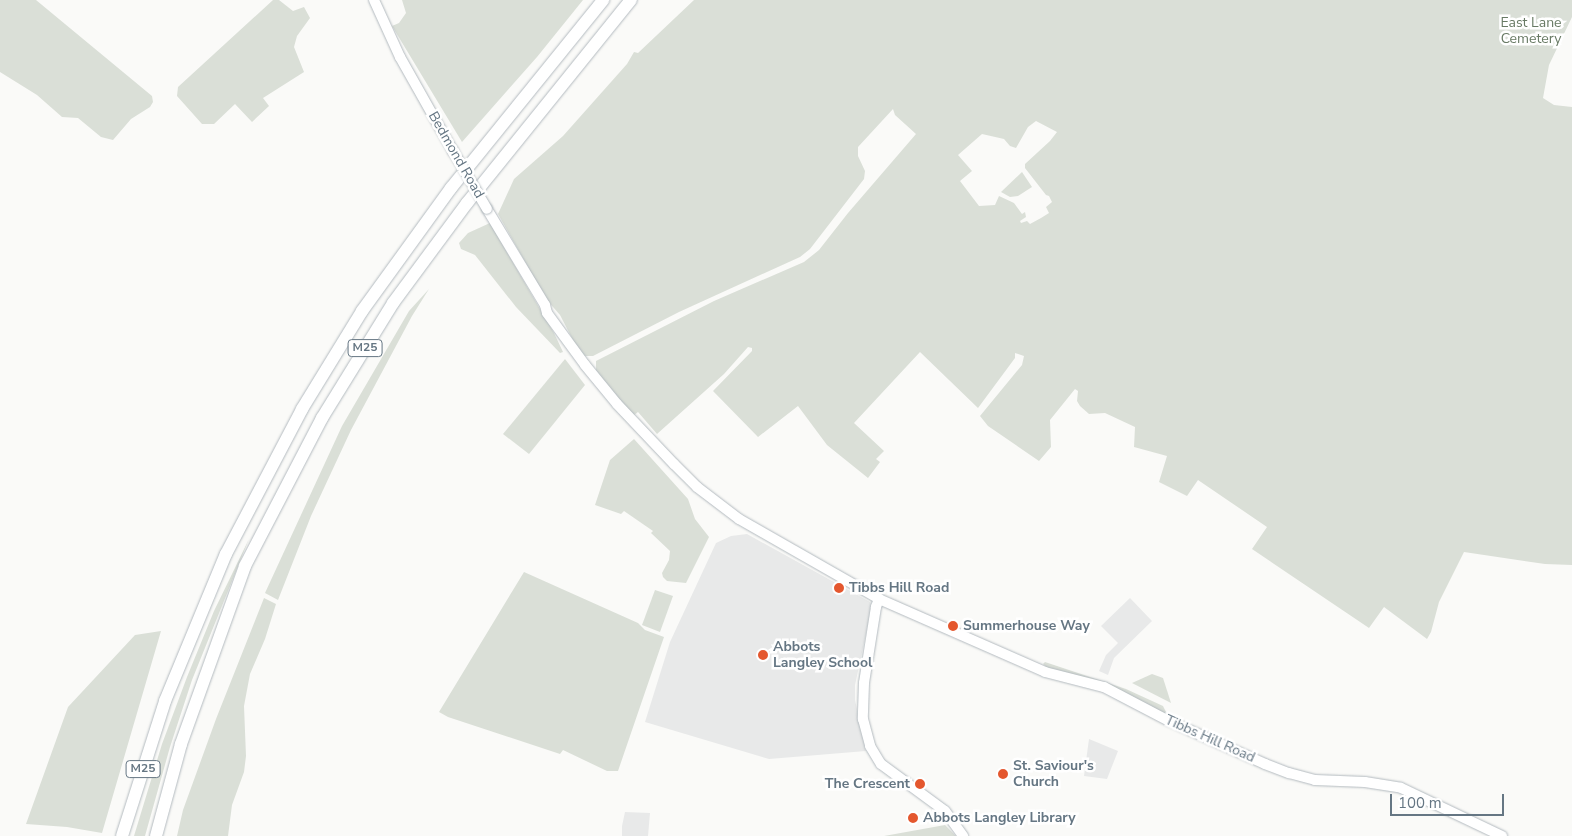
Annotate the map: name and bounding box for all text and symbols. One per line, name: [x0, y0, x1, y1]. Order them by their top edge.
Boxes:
park label: East Lane Cemetery: [1500, 15, 1562, 48]
street label: Bedmond Road: [424, 109, 488, 201]
road number: M25: [348, 338, 382, 358]
place label: Tibbs Hill Road: [849, 580, 949, 596]
marker: Tibbs Hill Road: [833, 582, 845, 594]
place label: Summerhouse Way: [963, 618, 1090, 634]
marker: Summerhouse Way: [947, 620, 959, 632]
place label: Abbots Langley School: [773, 639, 872, 672]
marker: Abbots Langley School: [757, 649, 769, 661]
street label: Tibbs Hill Road: [1162, 712, 1258, 766]
place label: St. Saviour's Church: [1013, 758, 1094, 790]
road number: M25: [126, 760, 160, 779]
marker: St. Saviour's Church: [997, 768, 1009, 780]
place label: The Crescent: [825, 776, 910, 792]
marker: The Crescent: [914, 778, 926, 790]
scale bar: [1392, 784, 1506, 816]
text: 100 m: [1398, 793, 1442, 813]
place label: Abbots Langley Library: [923, 810, 1076, 826]
marker: Abbots Langley Library: [907, 812, 919, 824]

